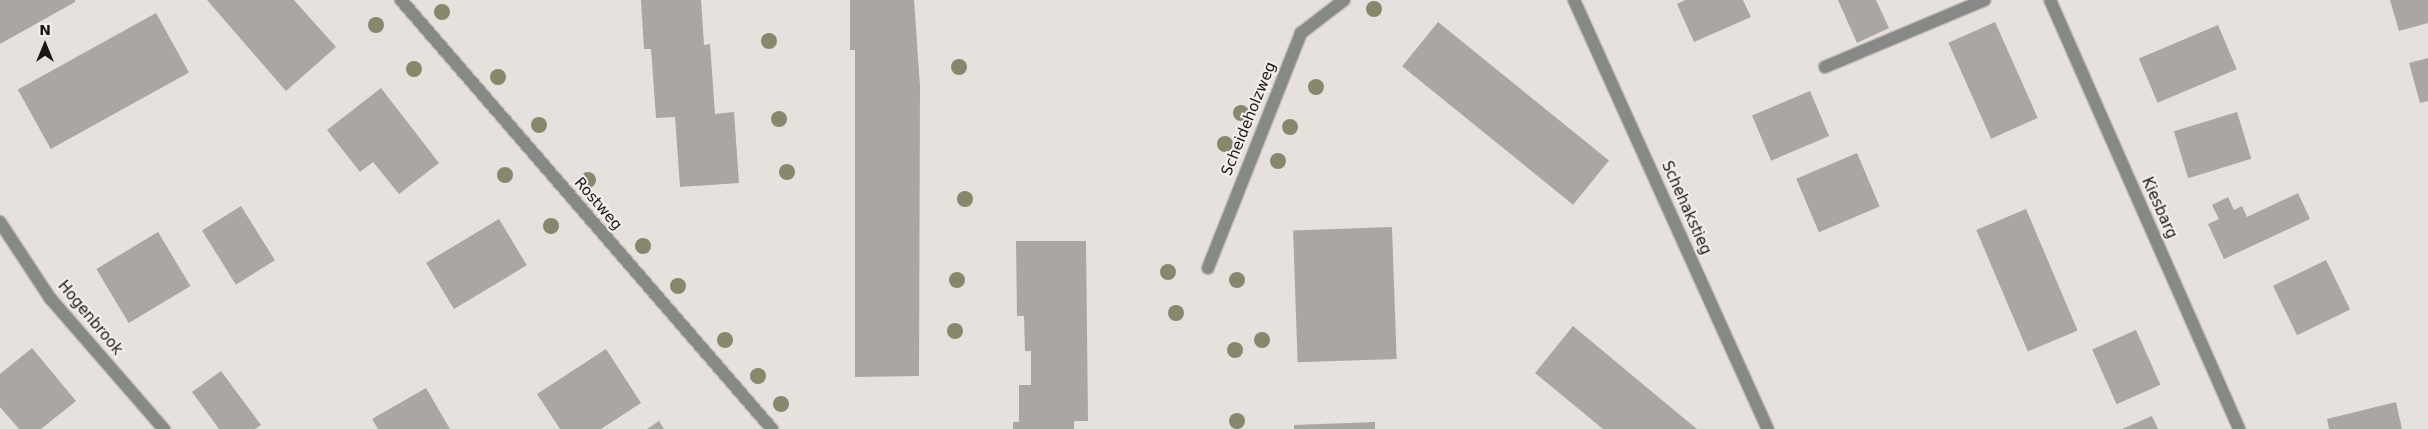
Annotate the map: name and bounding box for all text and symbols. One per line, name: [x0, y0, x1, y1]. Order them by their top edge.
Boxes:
north arrow: [20, 20, 70, 70]
text: N: [39, 22, 51, 38]
street label: Scheideholzweg: [1218, 59, 1280, 179]
street label: Schehakstieg: [1657, 158, 1715, 258]
street label: Rostweg: [570, 174, 626, 234]
street label: Kiesbarg: [2138, 175, 2180, 241]
street label: Hogenbrook: [54, 277, 126, 359]

